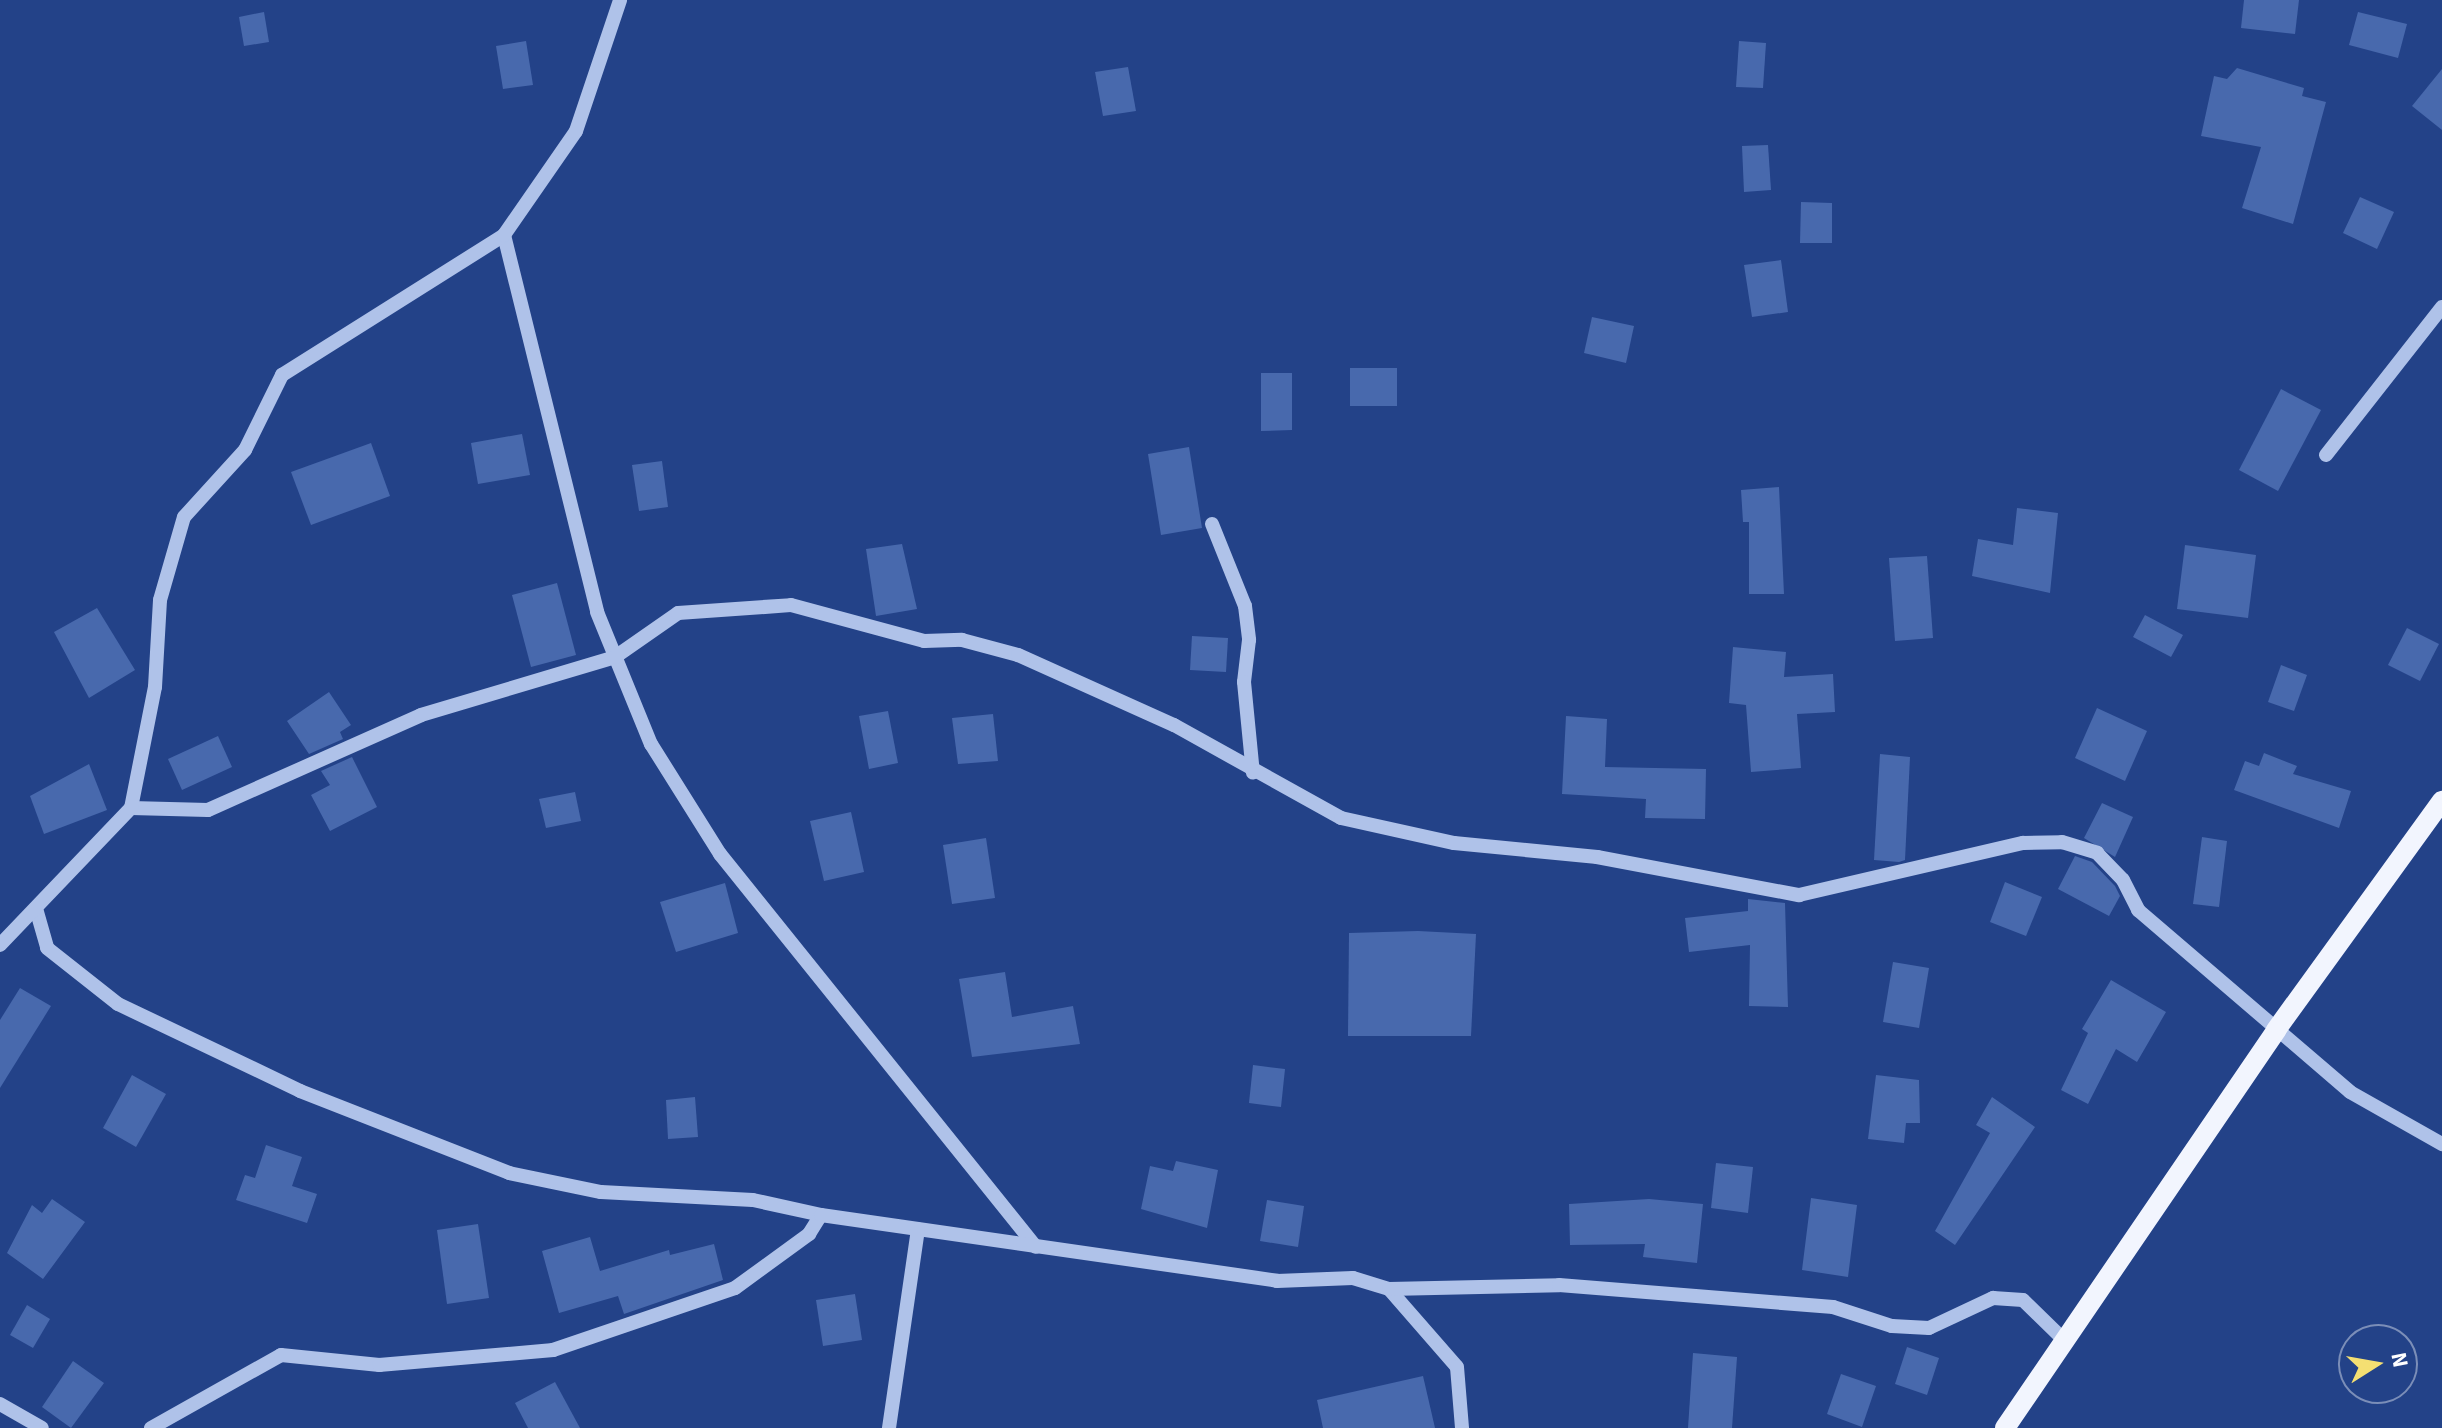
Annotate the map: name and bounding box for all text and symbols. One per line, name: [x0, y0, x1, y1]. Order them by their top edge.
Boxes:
north arrow: [2338, 1324, 2418, 1404]
text: N: [2382, 1350, 2417, 1370]

